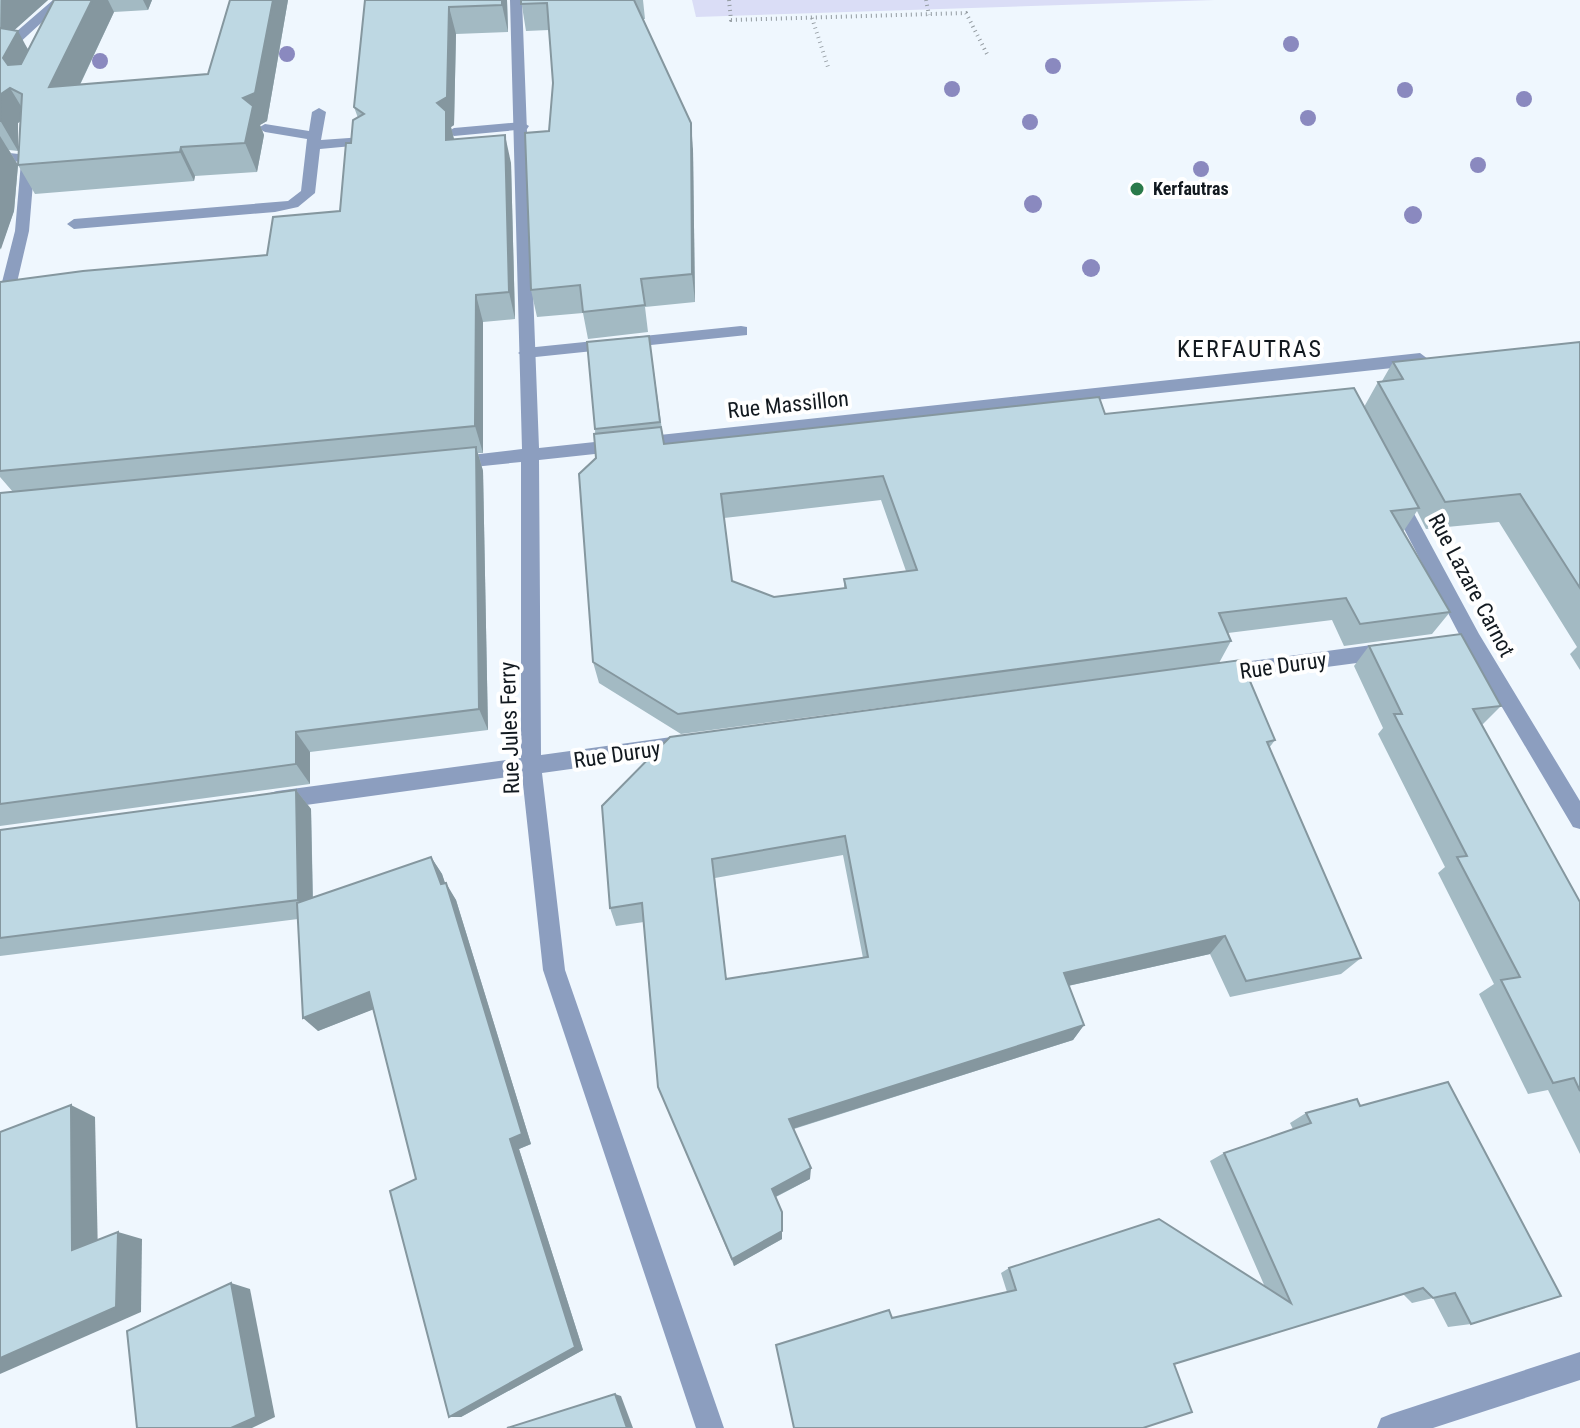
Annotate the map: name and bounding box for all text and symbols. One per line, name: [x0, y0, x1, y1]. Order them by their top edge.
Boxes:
place label: Kerfautras: [1153, 178, 1229, 199]
marker: Kerfautras: [1128, 180, 1146, 198]
district label: KERFAUTRAS: [1177, 335, 1323, 363]
street label: Rue Massillon: [726, 386, 850, 423]
street label: Rue Lazare Carnot: [1423, 509, 1520, 661]
street label: Rue Duruy: [1238, 647, 1328, 684]
street label: Rue Jules Ferry: [495, 661, 524, 795]
street label: Rue Duruy: [572, 736, 662, 773]

